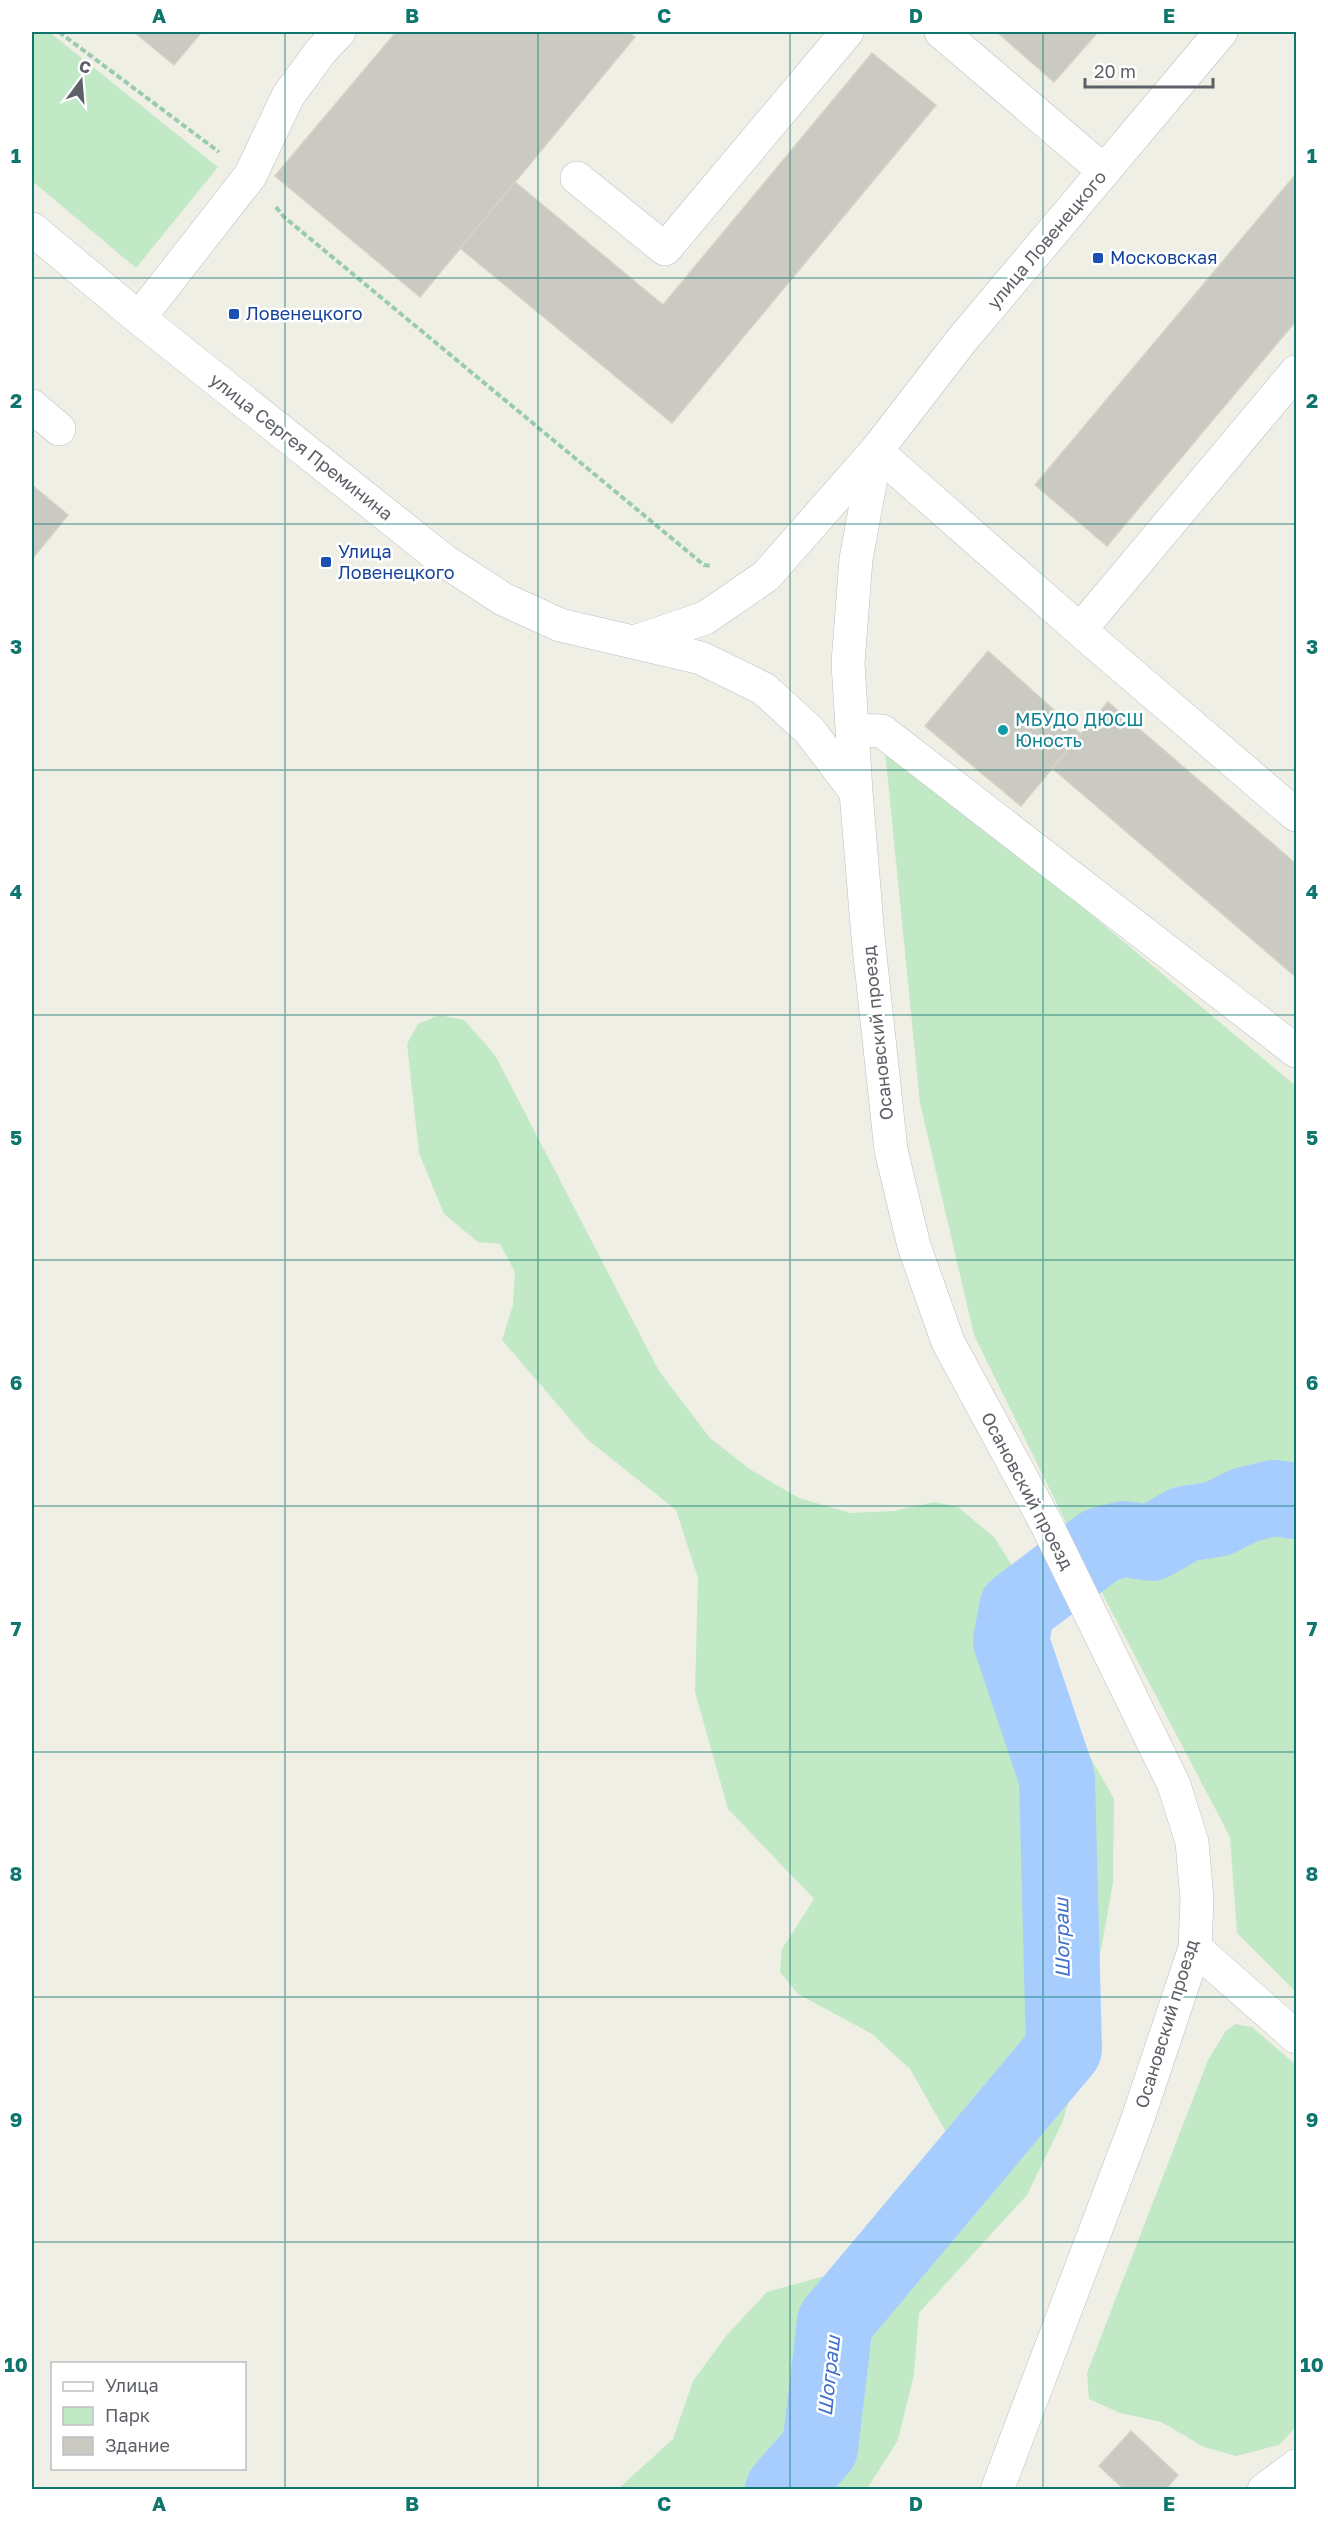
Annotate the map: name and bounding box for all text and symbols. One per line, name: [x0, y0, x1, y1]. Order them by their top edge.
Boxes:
text: A: [152, 3, 166, 27]
text: B: [405, 3, 419, 27]
text: C: [657, 3, 671, 27]
text: D: [909, 3, 923, 27]
text: E: [1163, 3, 1175, 27]
north arrow: [51, 51, 111, 111]
scale bar: [1085, 51, 1212, 89]
text: С: [77, 55, 93, 78]
text: 20 m: [1094, 60, 1136, 82]
text: 1: [11, 143, 21, 167]
text: 1: [1307, 143, 1317, 167]
street label: улица Ловенецкого: [982, 166, 1111, 313]
place label: Московская: [1110, 246, 1217, 268]
marker: Московская: [1091, 251, 1105, 265]
place label: Ловенецкого: [246, 302, 363, 324]
marker: Ловенецкого: [227, 307, 241, 321]
street label: улица Сергея Преминина: [206, 368, 398, 525]
text: 2: [10, 388, 22, 412]
text: 2: [1306, 388, 1318, 412]
place label: Улица Ловенецкого: [338, 540, 455, 583]
marker: Улица Ловенецкого: [319, 555, 333, 569]
text: 3: [10, 634, 22, 658]
text: 3: [1306, 634, 1318, 658]
place label: МБУДО ДЮСШ Юность: [1015, 708, 1144, 751]
marker: МБУДО ДЮСШ Юность: [996, 723, 1010, 737]
text: 4: [10, 879, 22, 903]
text: 4: [1306, 879, 1318, 903]
street label: Осановский проезд: [857, 945, 897, 1121]
text: 5: [10, 1125, 22, 1149]
text: 5: [1306, 1125, 1318, 1149]
text: 6: [10, 1370, 22, 1394]
text: 6: [1306, 1370, 1318, 1394]
street label: Осановский проезд: [977, 1408, 1079, 1573]
text: 7: [11, 1616, 22, 1640]
text: 7: [1307, 1616, 1318, 1640]
text: 8: [10, 1861, 22, 1885]
text: 8: [1306, 1861, 1318, 1885]
water label: Шограш: [1048, 1896, 1074, 1978]
street label: Осановский проезд: [1130, 1937, 1202, 2111]
text: 9: [10, 2107, 22, 2131]
text: 9: [1306, 2107, 1318, 2131]
water label: Шограш: [812, 2333, 844, 2417]
text: 10: [4, 2352, 28, 2376]
text: 10: [1300, 2352, 1324, 2376]
legend: [51, 2362, 246, 2470]
text: Улица: [105, 2374, 159, 2396]
text: Парк: [105, 2404, 150, 2426]
text: Здание: [105, 2434, 170, 2456]
text: A: [152, 2491, 166, 2515]
text: B: [405, 2491, 419, 2515]
text: C: [657, 2491, 671, 2515]
text: D: [909, 2491, 923, 2515]
text: E: [1163, 2491, 1175, 2515]

